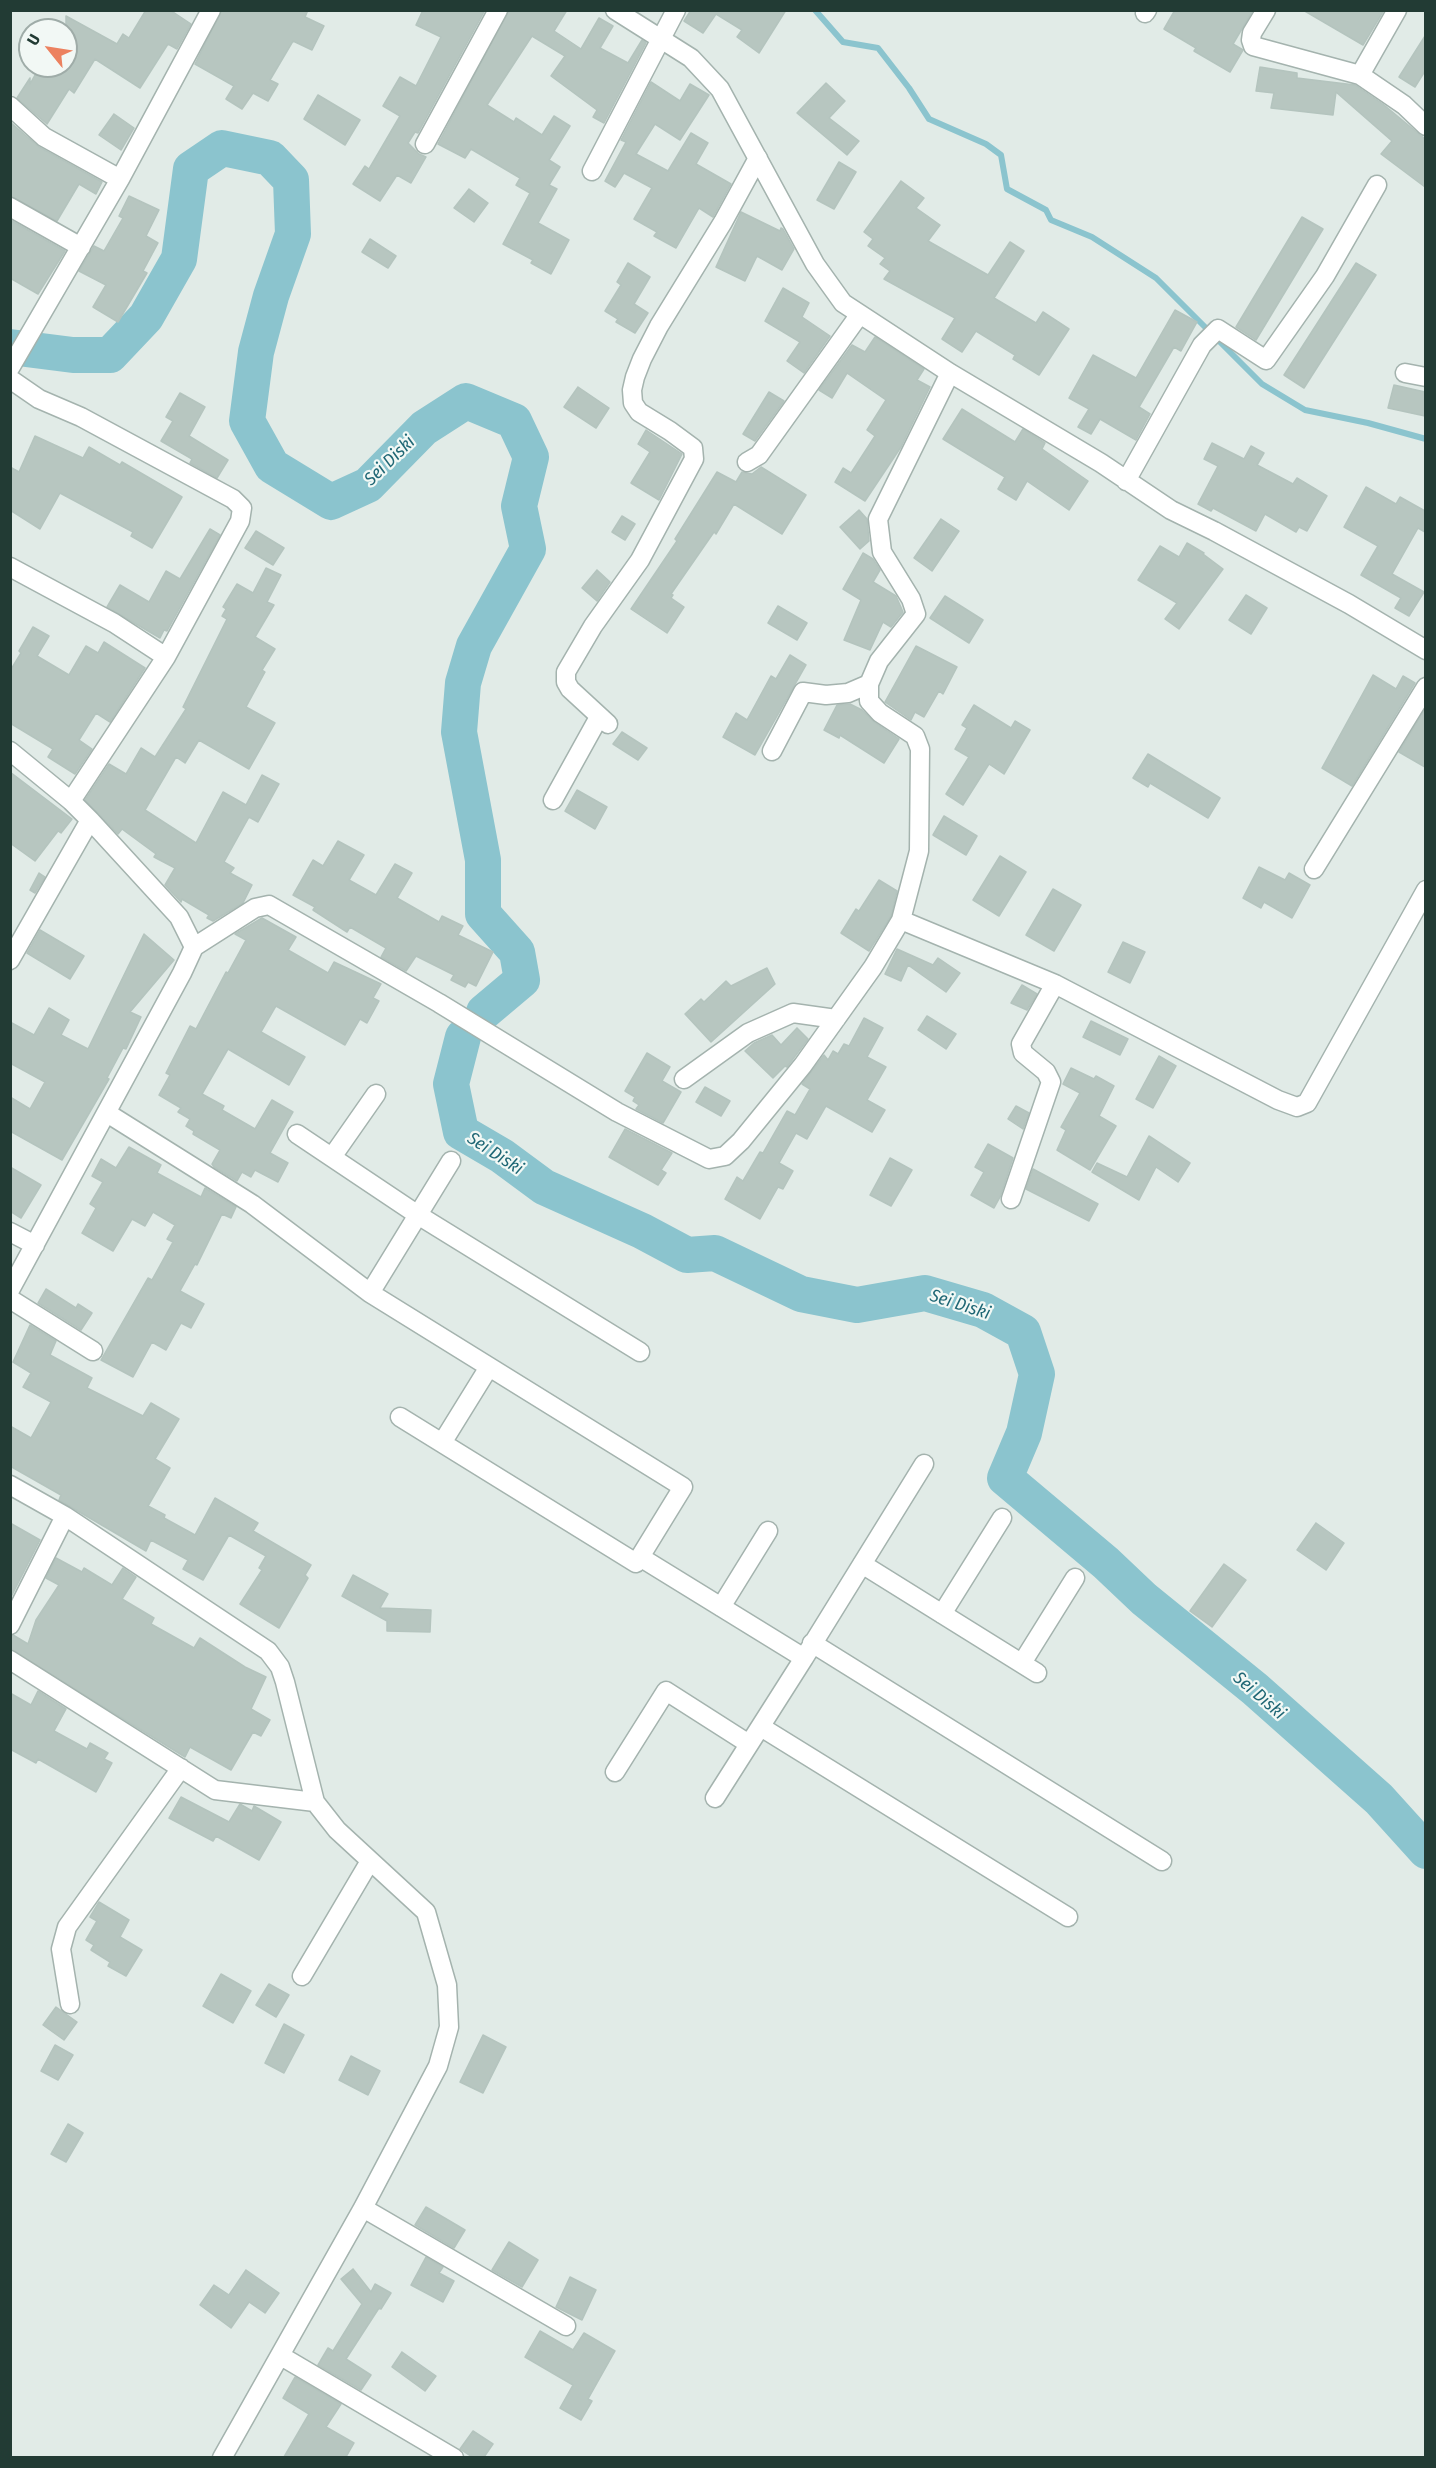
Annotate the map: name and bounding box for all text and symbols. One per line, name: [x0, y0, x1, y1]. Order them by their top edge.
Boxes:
north arrow: [18, 18, 78, 78]
text: U: [23, 31, 44, 49]
water label: Sei Diski: [360, 432, 420, 490]
water label: Sei Diski: [463, 1128, 527, 1180]
water label: Sei Diski: [927, 1285, 993, 1325]
water label: Sei Diski: [1228, 1667, 1290, 1725]

